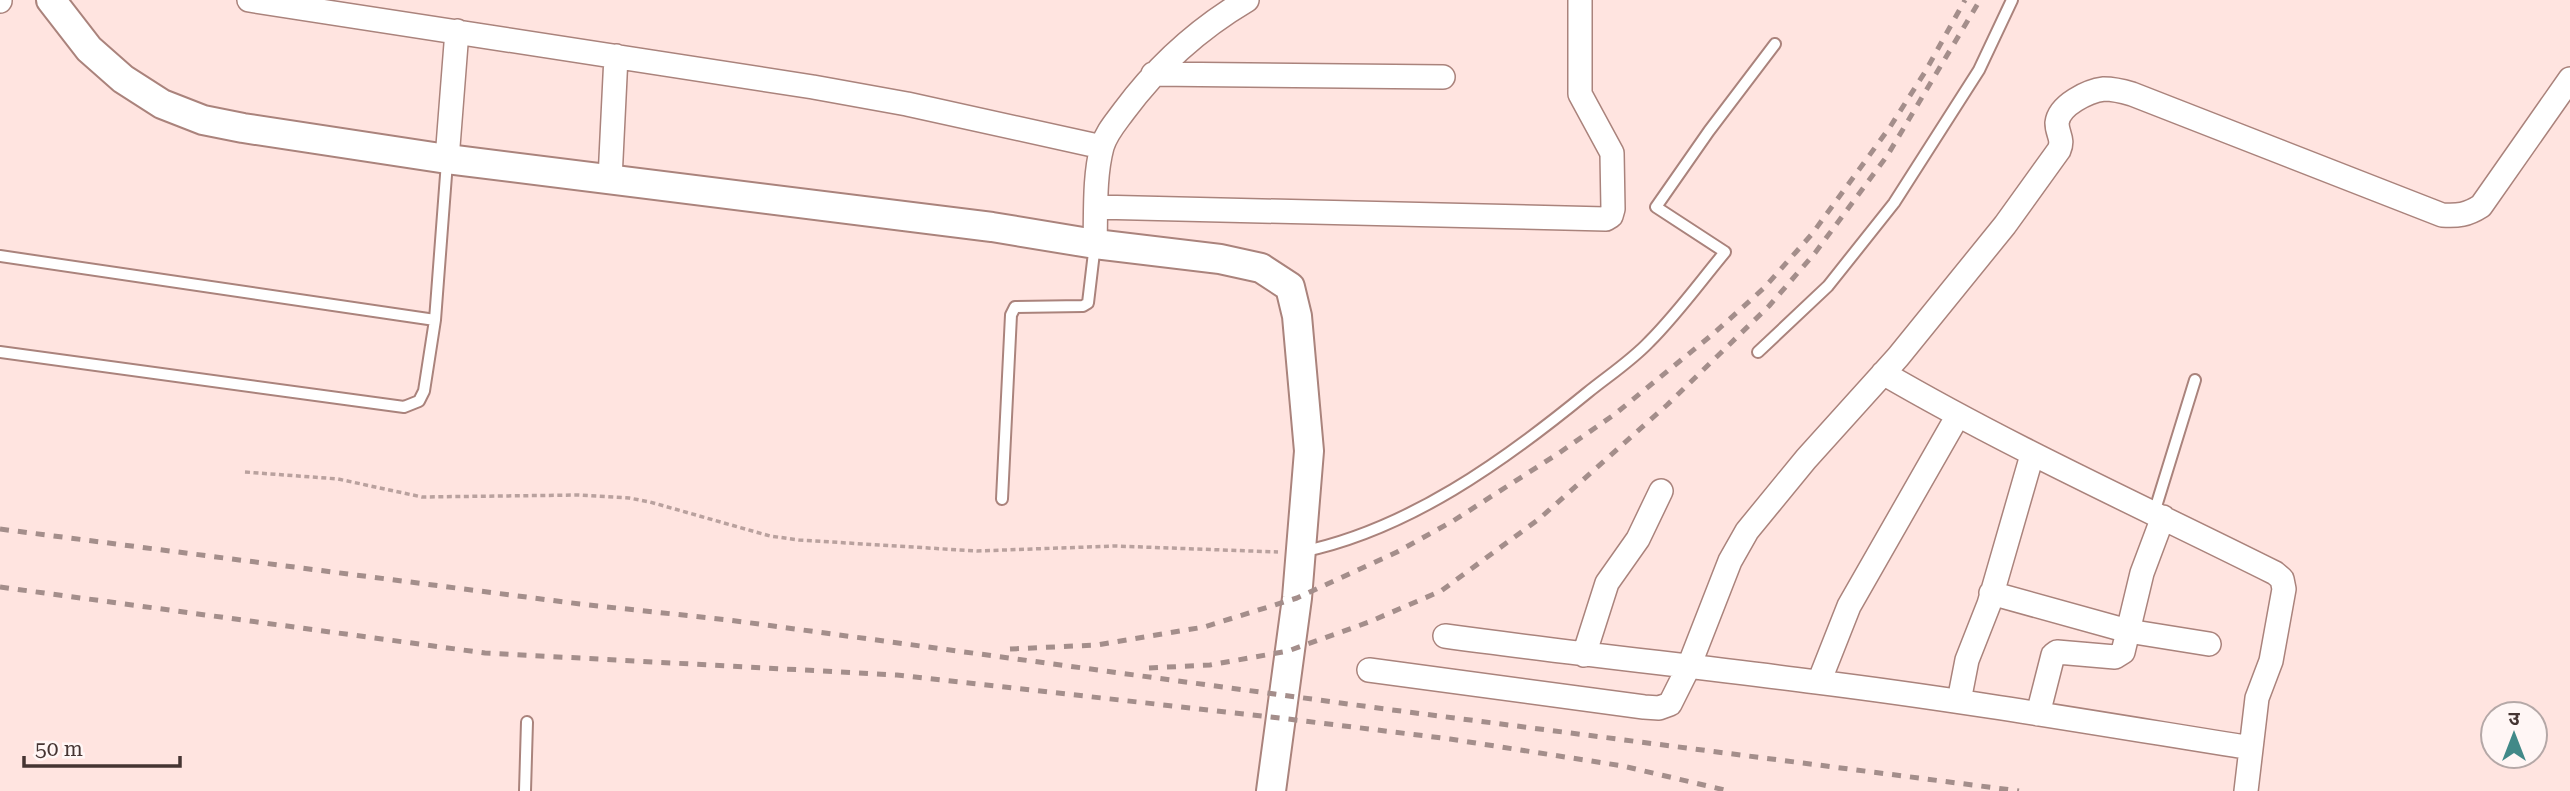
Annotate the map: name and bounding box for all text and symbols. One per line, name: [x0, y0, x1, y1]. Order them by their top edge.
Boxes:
north arrow: [2479, 700, 2549, 770]
text: उ: [2508, 707, 2520, 730]
scale bar: [24, 724, 180, 768]
text: 50 m: [35, 737, 83, 761]

